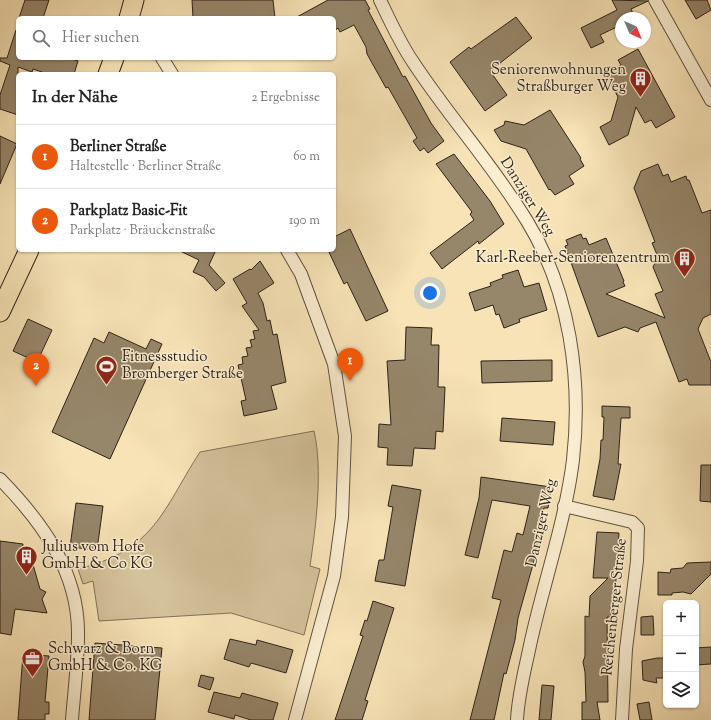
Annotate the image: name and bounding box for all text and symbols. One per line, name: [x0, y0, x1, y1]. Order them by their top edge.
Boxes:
north arrow: [615, 12, 651, 48]
search box: [16, 16, 336, 60]
icon: search: [30, 27, 52, 49]
text: Hier suchen: [62, 28, 140, 49]
place label: Seniorenwohnungen Straßburger Weg: [491, 60, 626, 98]
building icon: Seniorenwohnungen Straßburger Weg: [628, 66, 654, 99]
text: In der Nähe: [32, 86, 118, 110]
text: 2 Ergebnisse: [251, 89, 320, 107]
text: Berliner Straße: [70, 137, 166, 158]
text: 1: [43, 148, 47, 166]
text: 60 m: [293, 148, 320, 166]
street label: Danziger Weg: [494, 153, 560, 241]
text: Haltestelle · Berliner Straße: [70, 158, 221, 176]
text: Parkplatz Basic-Fit: [70, 201, 187, 222]
text: 2: [42, 212, 48, 230]
text: 190 m: [289, 212, 320, 230]
text: Parkplatz · Bräuckenstraße: [70, 222, 216, 240]
building icon: Karl-Reeber-Seniorenzentrum: [672, 245, 698, 278]
place label: Karl-Reeber-Seniorenzentrum: [476, 248, 671, 269]
your location: [420, 283, 440, 303]
place label: Fitnessstudio Bromberger Straße: [122, 347, 243, 385]
pin: 1: [337, 348, 363, 381]
pin: 2: [23, 353, 49, 386]
sports icon: Fitnessstudio Bromberger Straße: [94, 353, 120, 386]
street label: Danziger Weg: [522, 477, 562, 569]
place label: Julius vom Hofe GmbH & Co KG: [41, 537, 153, 575]
street label: Reichenberger Straße: [597, 537, 633, 677]
building icon: Julius vom Hofe GmbH & Co KG: [14, 543, 40, 576]
map controls: [663, 600, 699, 708]
button: +: [663, 600, 699, 636]
button: −: [663, 636, 699, 672]
place label: Schwarz & Born GmbH & Co. KG: [48, 639, 162, 677]
office icon: Schwarz & Born GmbH & Co. KG: [20, 645, 46, 678]
button: layers: [663, 672, 699, 708]

